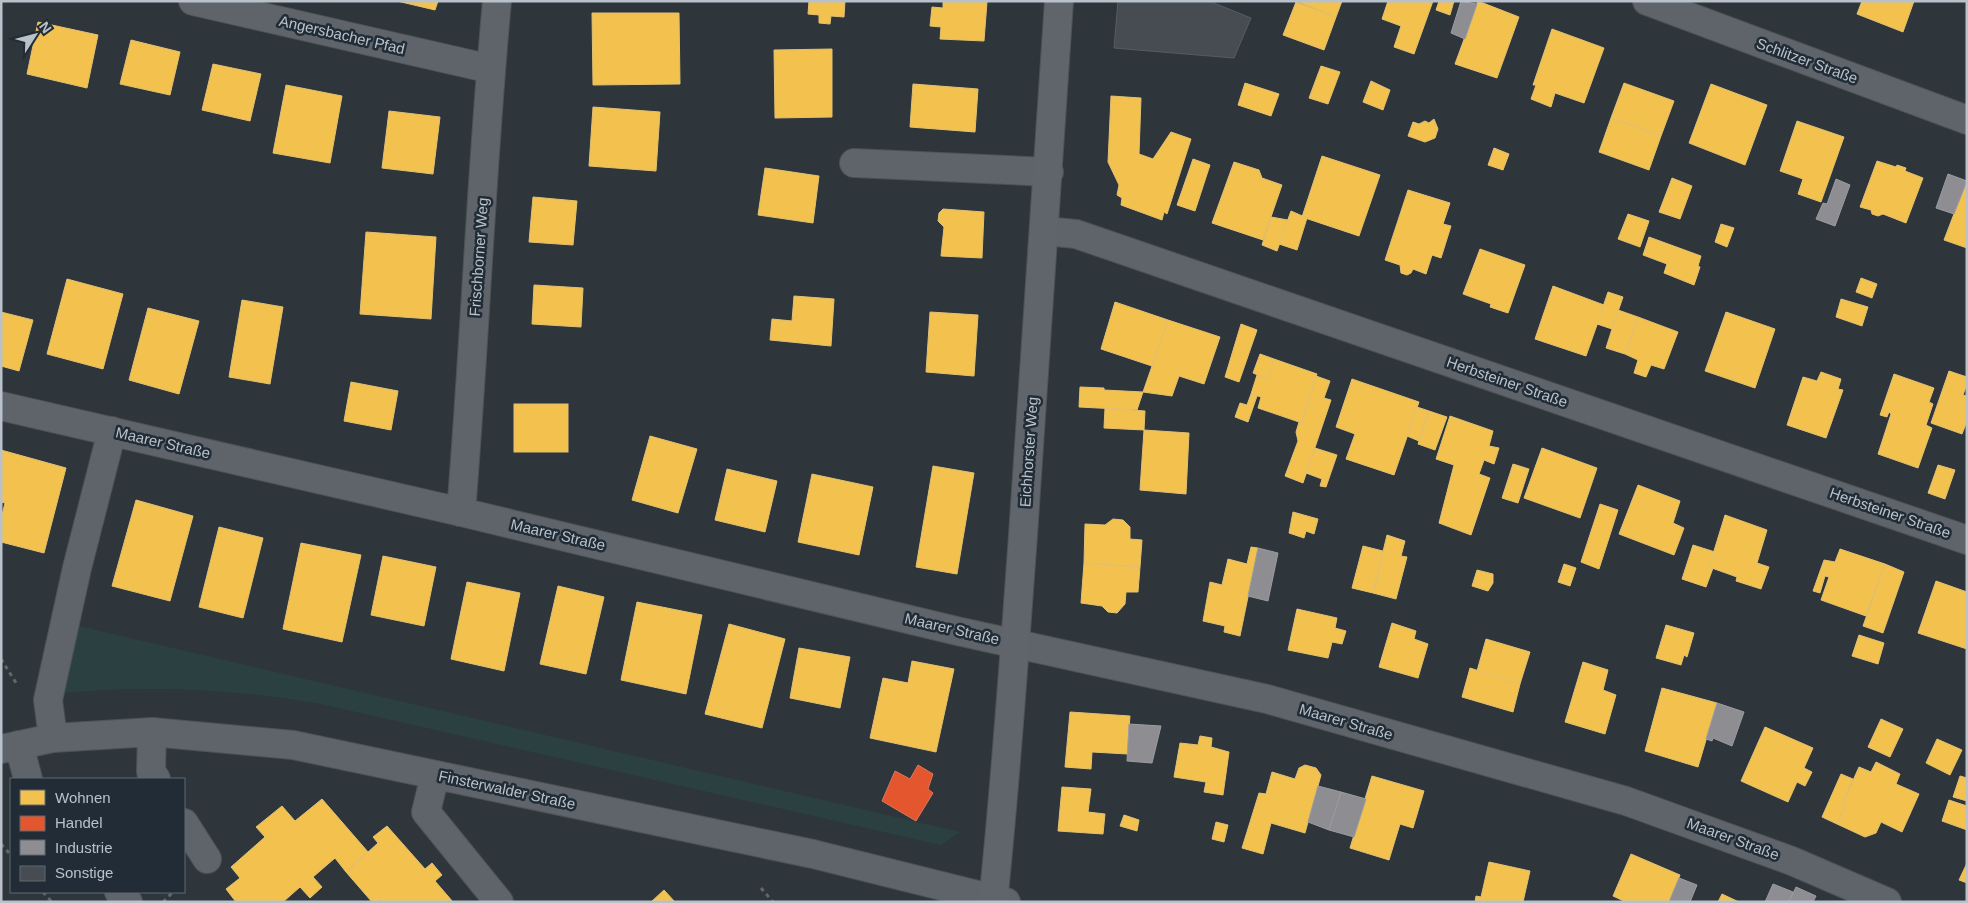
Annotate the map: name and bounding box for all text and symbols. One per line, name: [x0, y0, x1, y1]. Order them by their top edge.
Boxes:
north arrow: [10, 10, 60, 60]
street label: Angersbacher Pfad: [278, 12, 407, 57]
text: N: [36, 19, 55, 36]
street label: Schlitzer Straße: [1754, 34, 1860, 87]
street label: Frischborner Weg: [466, 197, 491, 317]
street label: Herbsteiner Straße: [1444, 353, 1570, 410]
street label: Eichhorster Weg: [1016, 396, 1041, 508]
street label: Maarer Straße: [114, 423, 212, 462]
street label: Herbsteiner Straße: [1827, 484, 1953, 541]
street label: Maarer Straße: [509, 515, 607, 554]
street label: Maarer Straße: [903, 609, 1001, 648]
street label: Maarer Straße: [1297, 700, 1395, 743]
street label: Finsterwalder Straße: [437, 767, 577, 812]
legend: [10, 778, 185, 893]
text: Wohnen: [55, 789, 111, 806]
text: Handel: [55, 814, 103, 831]
street label: Maarer Straße: [1685, 814, 1782, 863]
text: Industrie: [55, 839, 113, 856]
text: Sonstige: [55, 864, 113, 881]

